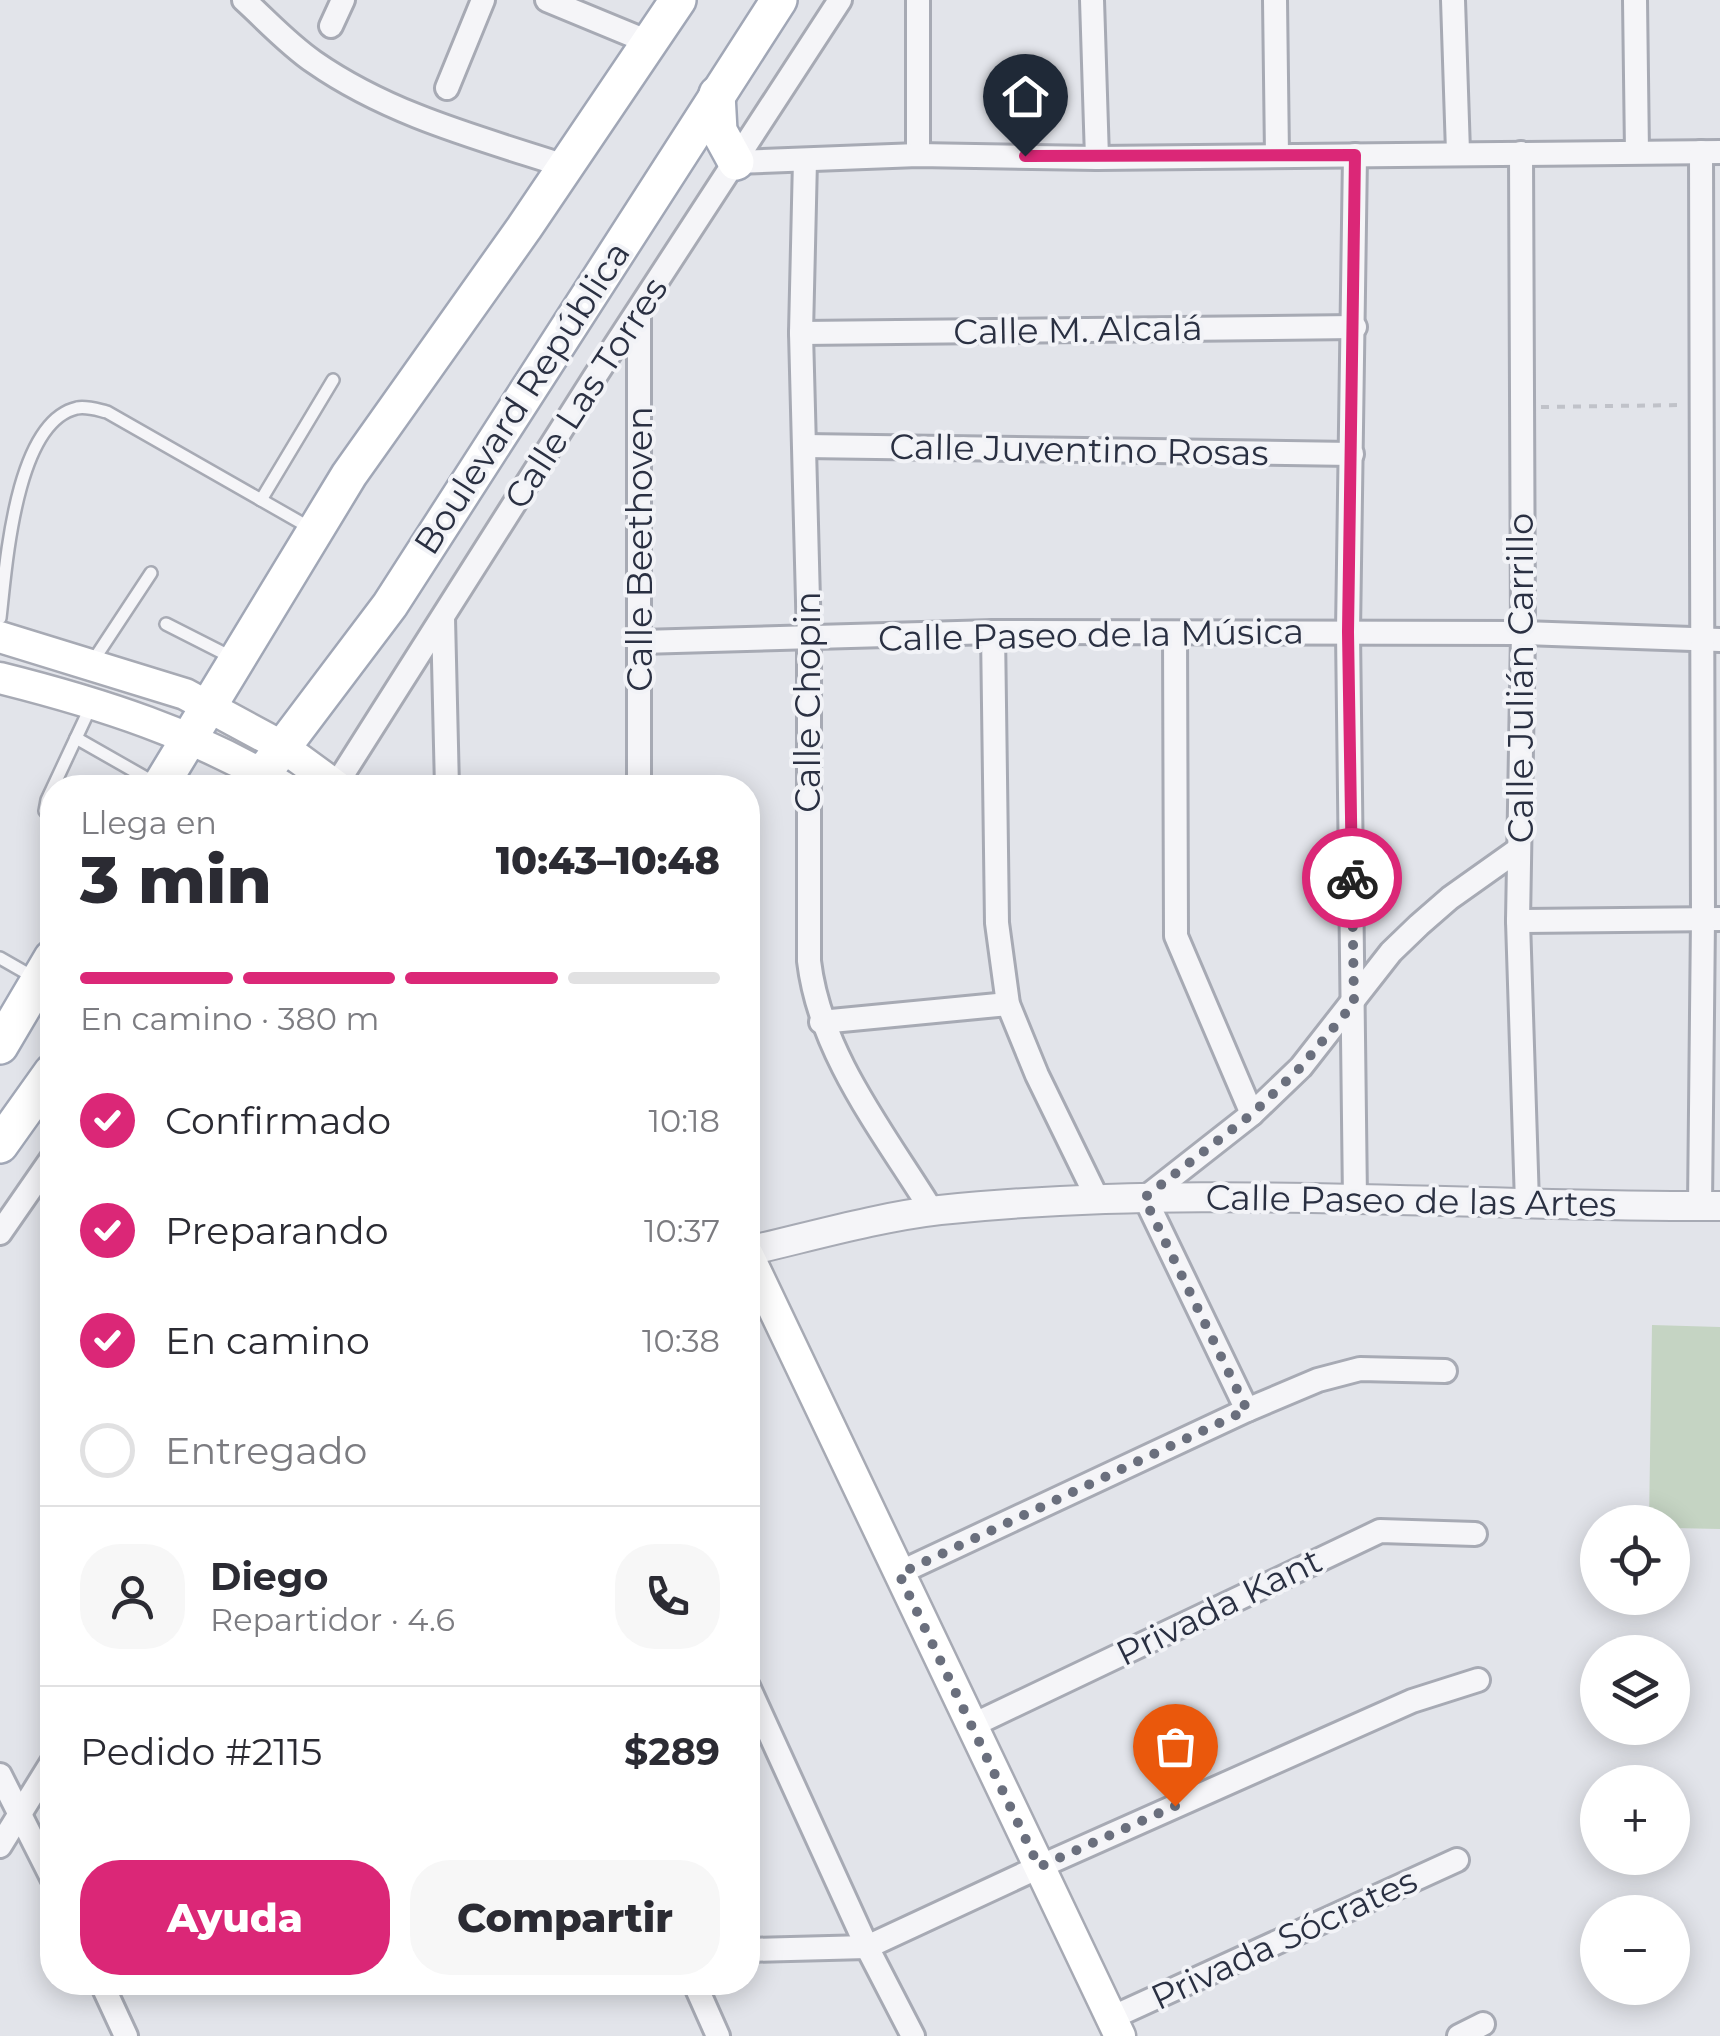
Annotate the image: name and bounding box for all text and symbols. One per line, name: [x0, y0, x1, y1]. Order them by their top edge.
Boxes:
pin: [983, 54, 1068, 157]
icon: home: [998, 69, 1053, 124]
street label: Boulevard República: [404, 233, 639, 562]
street label: Calle Las Torres: [495, 269, 676, 517]
street label: Calle M. Alcalá: [953, 306, 1203, 353]
street label: Calle Beethoven: [618, 406, 661, 692]
street label: Calle Juventino Rosas: [889, 425, 1269, 474]
street label: Calle Julián Carrillo: [1499, 513, 1542, 843]
street label: Calle Chopin: [786, 591, 829, 813]
street label: Calle Paseo de la Música: [878, 609, 1304, 660]
text: Llega en: [80, 803, 217, 842]
courier: [1302, 828, 1402, 928]
text: 10:43–10:48: [496, 837, 720, 884]
text: 3 min: [80, 840, 272, 919]
icon: bike: [1325, 851, 1380, 906]
text: En camino · 380 m: [80, 999, 379, 1038]
icon: check: [80, 1093, 135, 1148]
text: Confirmado: [165, 1097, 391, 1144]
text: 10:18: [649, 1101, 720, 1140]
street label: Calle Paseo de las Artes: [1205, 1175, 1617, 1226]
icon: check: [80, 1203, 135, 1258]
text: Preparando: [165, 1207, 389, 1254]
text: 10:37: [644, 1211, 720, 1250]
icon: check: [80, 1313, 135, 1368]
text: En camino: [165, 1317, 370, 1364]
text: 10:38: [642, 1321, 720, 1360]
text: Entregado: [165, 1427, 367, 1474]
map controls: [1580, 1505, 1690, 2005]
button: locate: [1580, 1505, 1690, 1615]
street label: Privada Kant: [1109, 1538, 1328, 1675]
button: person: [80, 1544, 185, 1649]
button: phone: [615, 1544, 720, 1649]
text: Diego: [210, 1553, 328, 1600]
text: Repartidor · 4.6: [210, 1600, 455, 1639]
button: layers: [1580, 1635, 1690, 1745]
pin: [1133, 1704, 1218, 1807]
icon: bag: [1148, 1719, 1203, 1774]
text: Pedido #2115: [80, 1728, 322, 1775]
text: $289: [624, 1728, 720, 1775]
button: +: [1580, 1765, 1690, 1875]
street label: Privada Sócrates: [1144, 1858, 1423, 2019]
button: Ayuda: [80, 1860, 390, 1975]
button: Compartir: [410, 1860, 720, 1975]
button: −: [1580, 1895, 1690, 2005]

